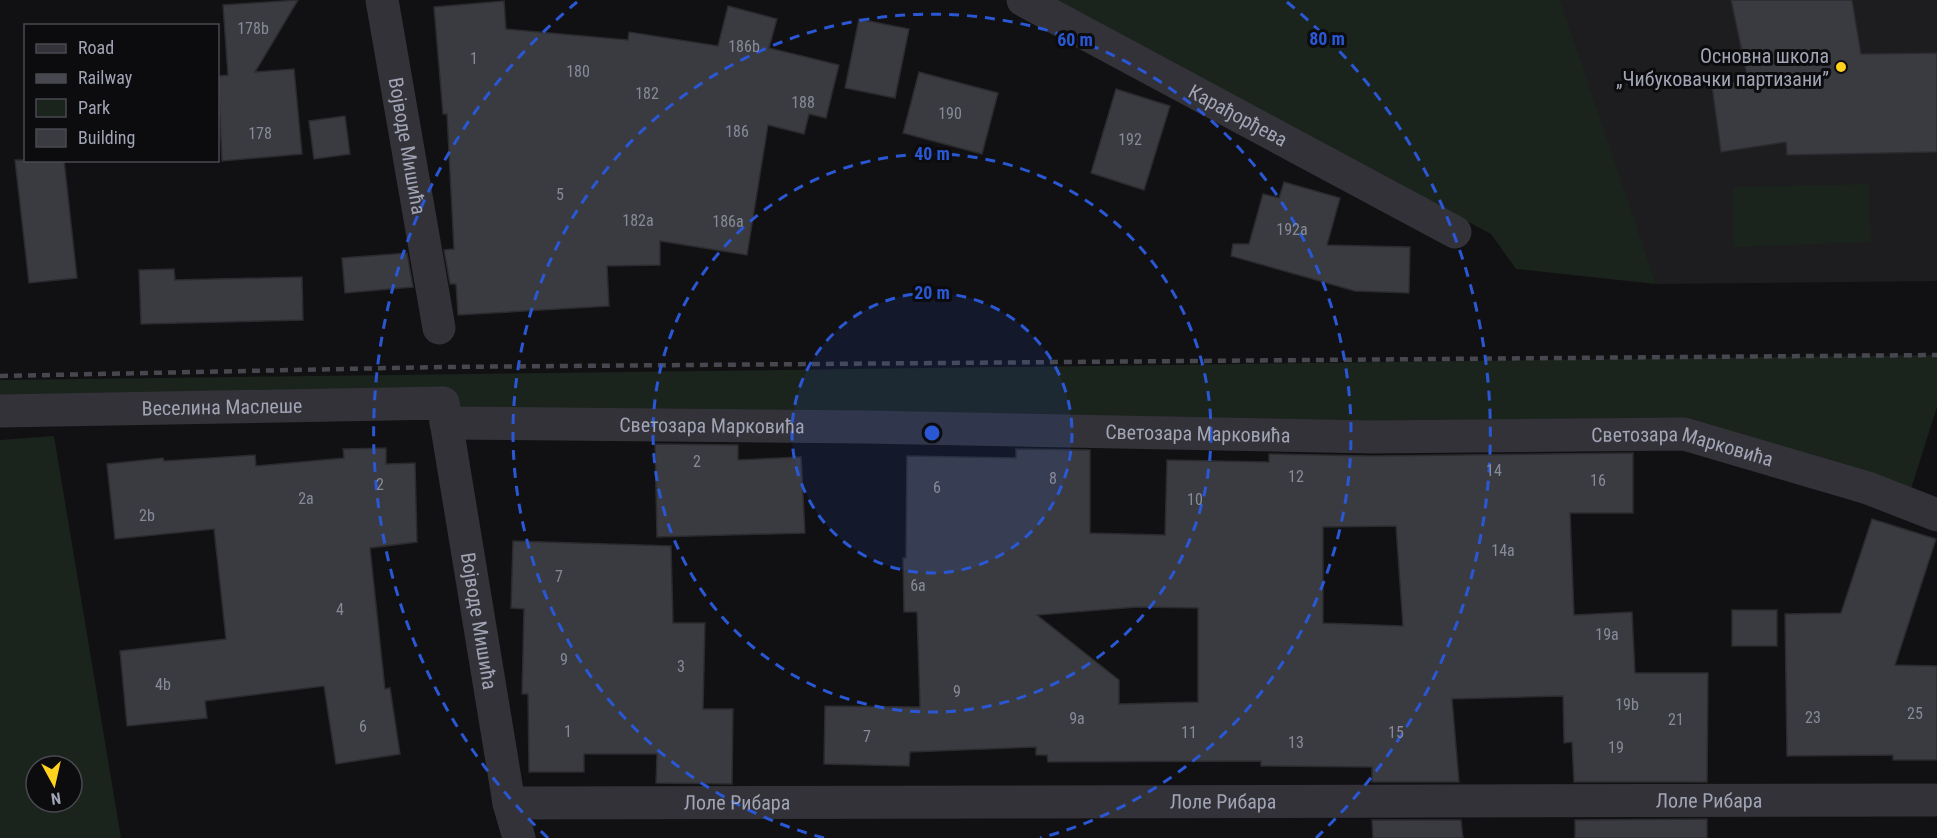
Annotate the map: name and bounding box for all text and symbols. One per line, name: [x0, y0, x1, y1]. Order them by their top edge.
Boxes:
house number: 178b: [237, 19, 269, 38]
legend: [24, 24, 219, 162]
text: 80 m: [1309, 28, 1345, 49]
text: 60 m: [1057, 29, 1093, 50]
text: Road: [78, 37, 114, 58]
house number: 186b: [728, 37, 760, 56]
place label: Основна школа „Чибуковачки партизани”: [1616, 44, 1829, 91]
house number: 1: [470, 49, 478, 68]
marker: Основна школа „Чибуковачки партизани”: [1834, 60, 1848, 74]
house number: 180: [566, 62, 590, 81]
text: Railway: [78, 67, 133, 88]
street label: Војводе Мишића: [384, 75, 431, 216]
street label: Карађорђева: [1184, 79, 1291, 152]
house number: 182: [635, 84, 659, 103]
house number: 188: [791, 93, 815, 112]
text: Park: [78, 97, 110, 118]
house number: 190: [938, 104, 962, 123]
house number: 186: [725, 122, 749, 141]
house number: 178: [248, 124, 272, 143]
text: Building: [78, 127, 135, 148]
house number: 192: [1118, 130, 1142, 149]
text: 40 m: [914, 143, 950, 164]
house number: 5: [556, 185, 564, 204]
house number: 182a: [622, 211, 654, 230]
house number: 186a: [712, 212, 744, 231]
house number: 192a: [1276, 220, 1308, 239]
text: 20 m: [914, 282, 950, 303]
street label: Веселина Маслеше: [141, 394, 303, 420]
street label: Светозара Марковића: [619, 413, 805, 438]
street label: Светозара Марковића: [1105, 420, 1291, 447]
street label: Светозара Марковића: [1591, 422, 1776, 472]
centre of rings: [922, 423, 942, 443]
house number: 2: [693, 452, 701, 471]
house number: 14: [1486, 461, 1502, 480]
house number: 12: [1288, 467, 1304, 486]
house number: 8: [1049, 469, 1057, 488]
house number: 16: [1590, 471, 1606, 490]
house number: 2: [376, 475, 384, 494]
house number: 6: [933, 478, 941, 497]
house number: 2a: [298, 489, 314, 508]
house number: 10: [1187, 490, 1203, 509]
house number: 2b: [139, 506, 155, 525]
house number: 14a: [1491, 541, 1515, 560]
street label: Војводе Мишића: [456, 551, 502, 691]
house number: 7: [555, 567, 563, 586]
house number: 6a: [910, 576, 926, 595]
house number: 4: [336, 600, 344, 619]
house number: 19a: [1595, 625, 1619, 644]
house number: 9: [560, 650, 568, 669]
house number: 3: [677, 657, 685, 676]
house number: 4b: [155, 675, 171, 694]
house number: 9: [953, 682, 961, 701]
house number: 19b: [1615, 695, 1639, 714]
house number: 25: [1907, 704, 1923, 723]
house number: 23: [1805, 708, 1821, 727]
house number: 9a: [1069, 709, 1085, 728]
house number: 21: [1668, 710, 1684, 729]
house number: 6: [359, 717, 367, 736]
house number: 1: [564, 722, 572, 741]
house number: 11: [1181, 723, 1197, 742]
house number: 15: [1388, 723, 1404, 742]
house number: 7: [863, 727, 871, 746]
house number: 13: [1288, 733, 1304, 752]
house number: 19: [1608, 738, 1624, 757]
north arrow: [24, 754, 84, 814]
text: N: [50, 788, 62, 808]
street label: Лоле Рибара: [1656, 788, 1762, 813]
street label: Лоле Рибара: [1170, 789, 1276, 814]
street label: Лоле Рибара: [684, 790, 790, 815]

